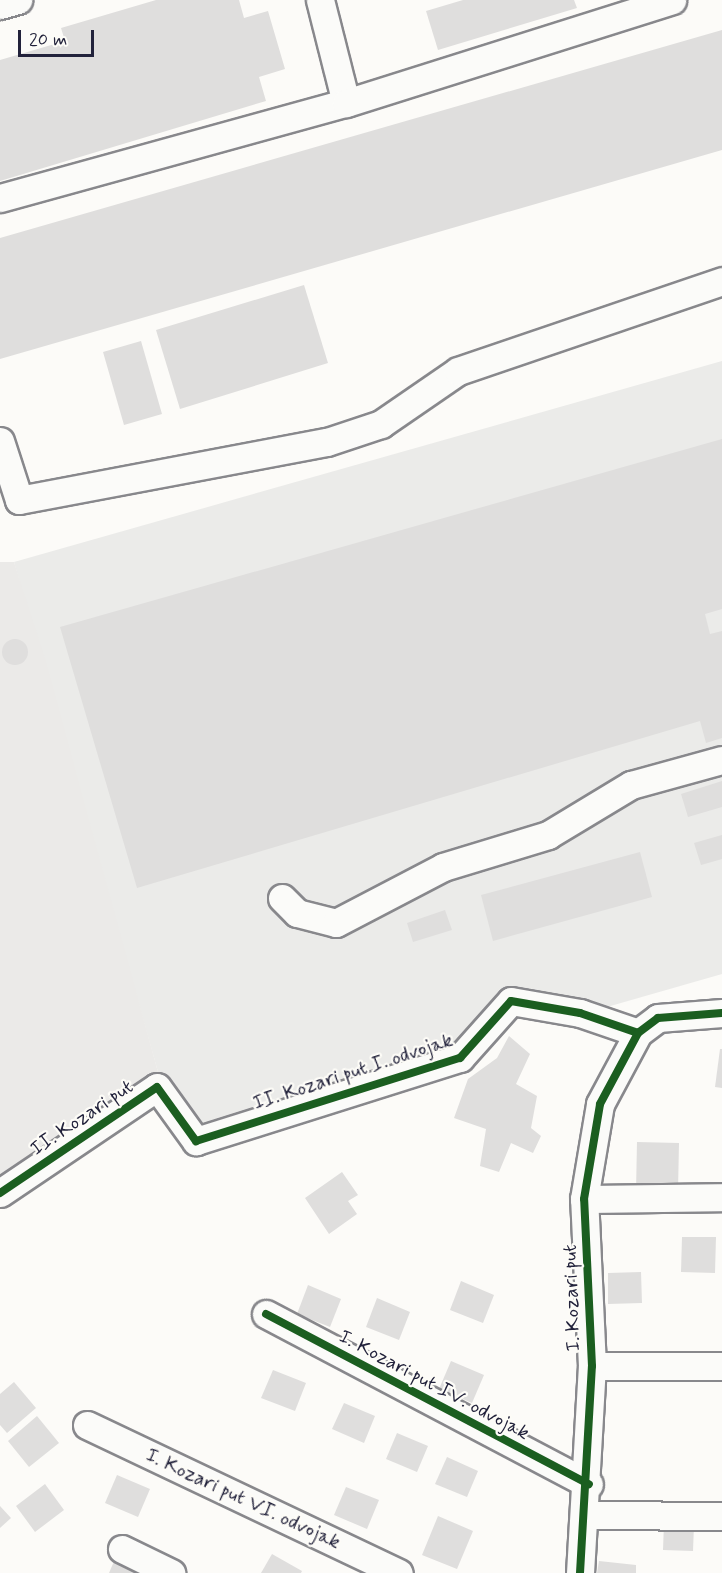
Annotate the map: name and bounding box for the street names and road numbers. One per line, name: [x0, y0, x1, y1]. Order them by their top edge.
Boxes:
street label: II. Kozari put I. odvojak: [251, 1029, 455, 1115]
street label: II. Kozari put: [26, 1075, 138, 1161]
street label: I. Kozari put: [558, 1244, 586, 1352]
street label: I. Kozari put IV. odvojak: [336, 1325, 532, 1445]
street label: I. Kozari put VI. odvojak: [143, 1444, 343, 1554]

